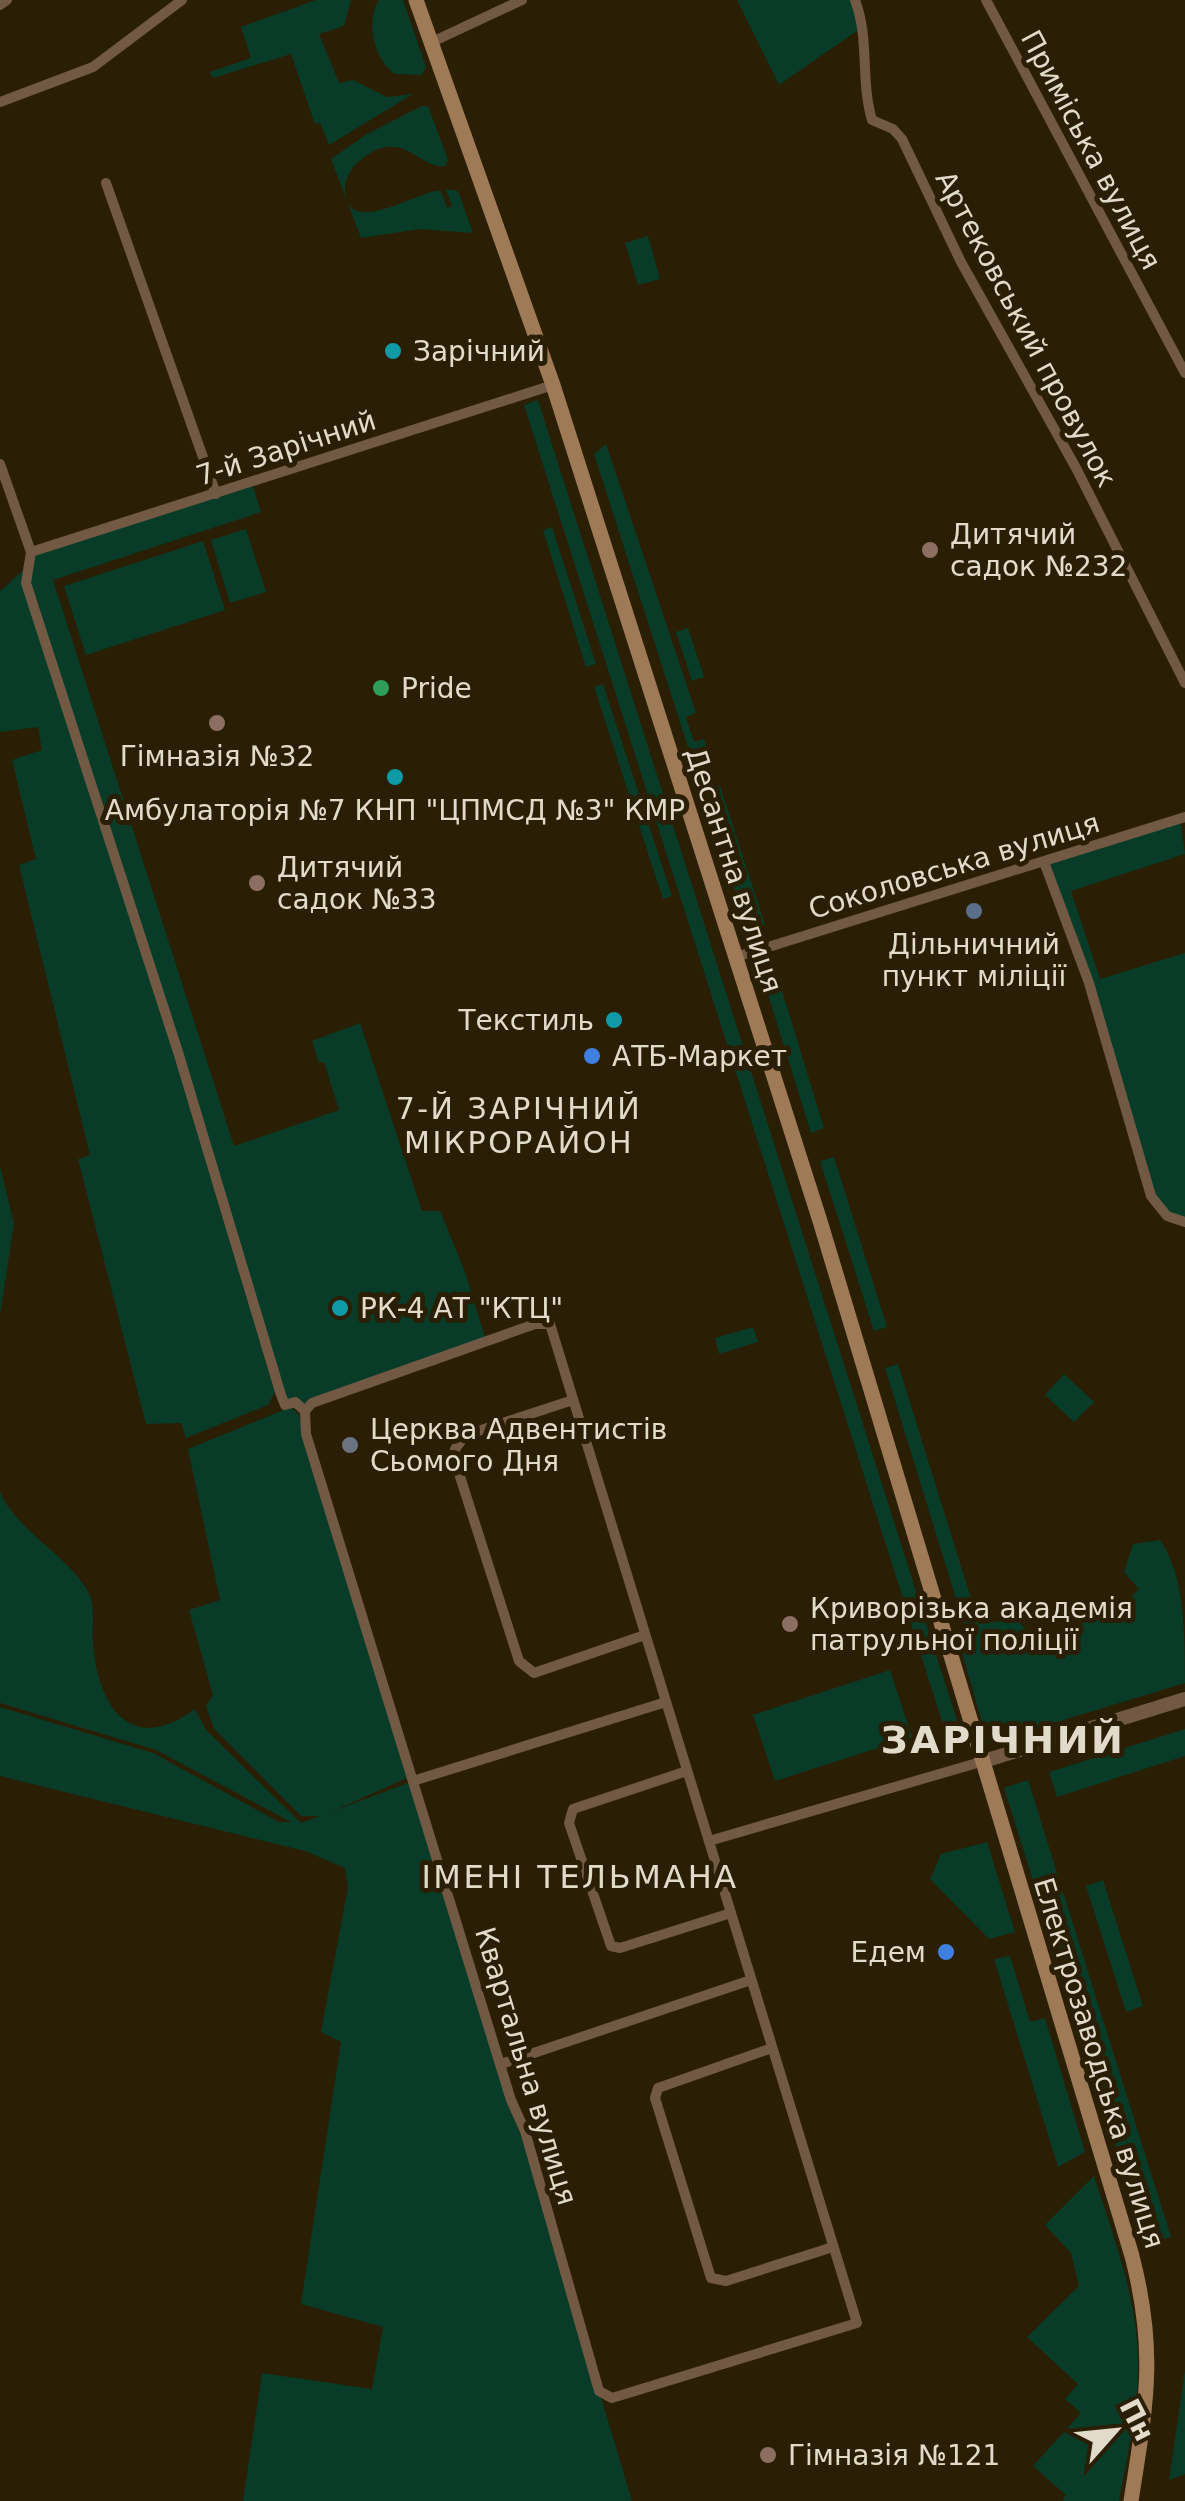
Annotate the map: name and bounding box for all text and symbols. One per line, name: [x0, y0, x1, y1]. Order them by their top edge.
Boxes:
street label: Приміська вулиця: [1014, 25, 1168, 275]
street label: Артековський провулок: [928, 165, 1124, 493]
place label: Зарічний: [413, 335, 545, 368]
marker: Зарічний: [382, 340, 404, 362]
street label: 7-й Зарічний: [192, 403, 380, 493]
place label: Дитячий садок №232: [950, 518, 1127, 583]
marker: Дитячий садок №232: [919, 539, 941, 561]
place label: Pride: [401, 672, 472, 705]
marker: Pride: [370, 677, 392, 699]
marker: Гімназія №32: [206, 712, 228, 734]
place label: Гімназія №32: [120, 740, 314, 773]
street label: Десантна вулиця: [679, 743, 789, 997]
marker: Амбулаторія №7 КНП "ЦПМСД №3" КМР: [384, 766, 406, 788]
place label: Амбулаторія №7 КНП "ЦПМСД №3" КМР: [105, 794, 685, 827]
street label: Соколовська вулиця: [805, 806, 1103, 926]
place label: Дитячий садок №33: [277, 851, 437, 916]
marker: Дитячий садок №33: [246, 872, 268, 894]
marker: Дільничний пункт міліції: [963, 900, 985, 922]
place label: Дільничний пункт міліції: [882, 928, 1066, 993]
place label: Текстиль: [457, 1004, 594, 1037]
marker: Текстиль: [603, 1009, 625, 1031]
place label: АТБ-Маркет: [612, 1040, 787, 1073]
marker: АТБ-Маркет: [581, 1045, 603, 1067]
district label: 7-Й ЗАРІЧНИЙ МІКРОРАЙОН: [396, 1091, 642, 1160]
place label: РК-4 АТ "КТЦ": [360, 1292, 563, 1325]
marker: РК-4 АТ "КТЦ": [329, 1297, 351, 1319]
place label: Церква Адвентистів Сьомого Дня: [370, 1413, 667, 1478]
marker: Церква Адвентистів Сьомого Дня: [339, 1434, 361, 1456]
place label: Криворізька академія патрульної поліції: [810, 1592, 1133, 1657]
marker: Криворізька академія патрульної поліції: [779, 1613, 801, 1635]
district label: ЗАРІЧНИЙ: [881, 1718, 1125, 1762]
district label: ІМЕНІ ТЕЛЬМАНА: [421, 1858, 739, 1896]
street label: Електрозаводська вулиця: [1027, 1874, 1171, 2252]
street label: Квартальна вулиця: [468, 1923, 584, 2209]
place label: Едем: [851, 1936, 926, 1969]
marker: Едем: [935, 1941, 957, 1963]
north arrow: [1065, 2381, 1165, 2481]
text: Пн: [1112, 2393, 1161, 2446]
place label: Гімназія №121: [788, 2439, 1000, 2472]
marker: Гімназія №121: [757, 2444, 779, 2466]

